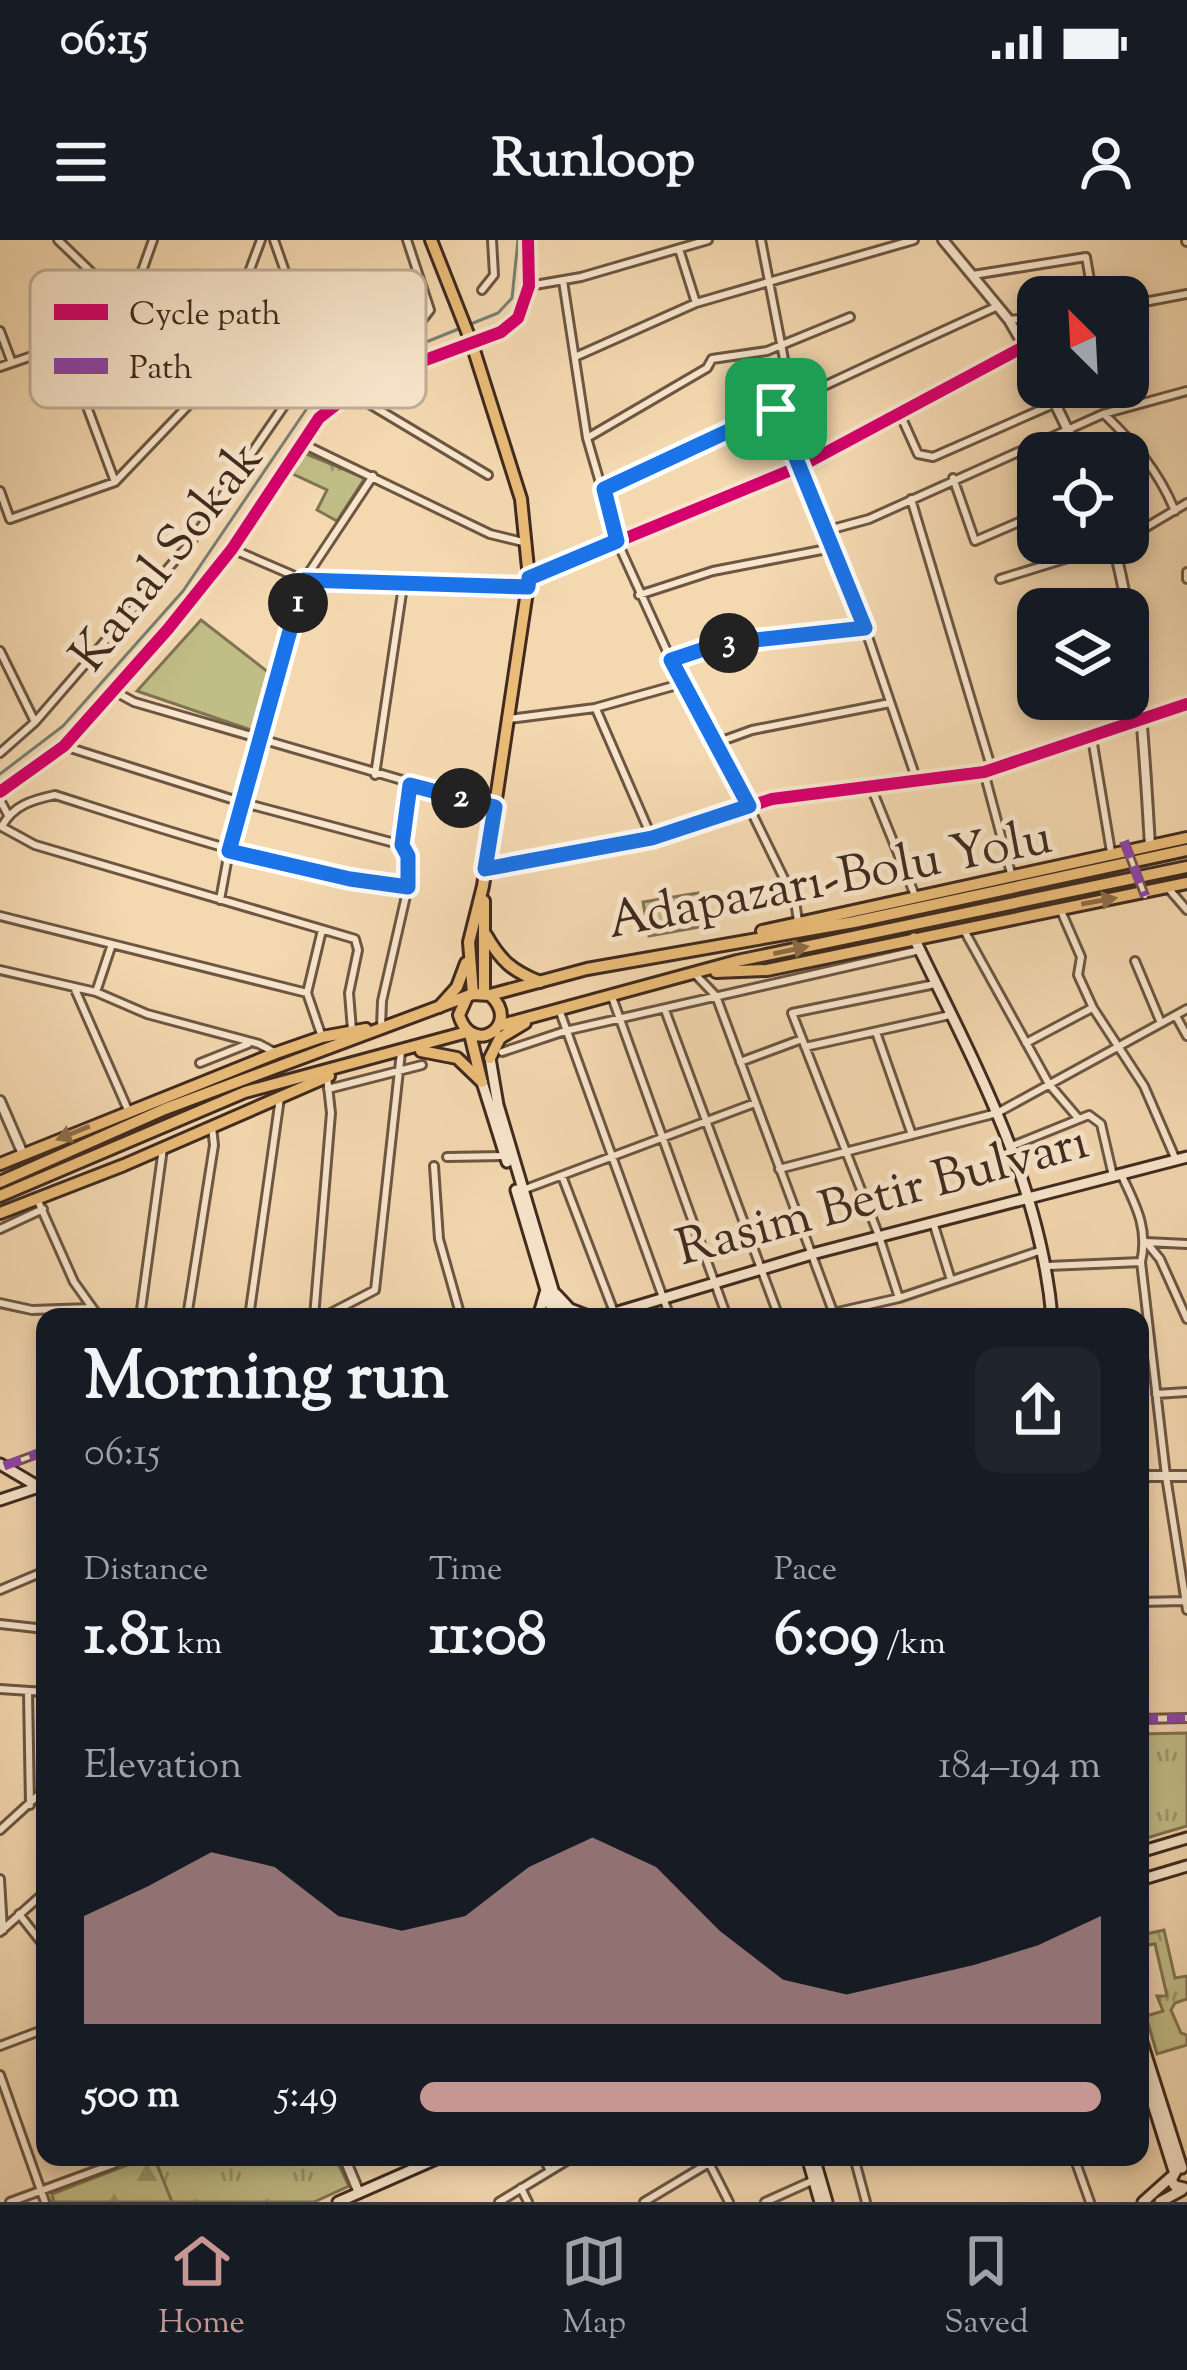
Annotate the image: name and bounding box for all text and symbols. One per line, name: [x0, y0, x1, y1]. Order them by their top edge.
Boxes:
text: 06:15: [60, 10, 148, 75]
text: Runloop: [492, 123, 695, 201]
icon: menu: [48, 129, 114, 195]
icon: person: [1073, 129, 1139, 195]
legend: [30, 270, 426, 408]
north arrow: [1017, 276, 1149, 408]
map controls: [1017, 276, 1149, 720]
text: Cycle path: [129, 292, 281, 340]
text: Path: [129, 346, 193, 394]
pin: [725, 358, 827, 460]
icon: arrive: [743, 376, 809, 442]
street label: Kanal Sokak: [55, 427, 283, 689]
button: locate: [1017, 432, 1149, 564]
pin: 1: [268, 573, 328, 633]
text: 1: [292, 579, 304, 627]
button: layers: [1017, 588, 1149, 720]
pin: 3: [699, 613, 759, 673]
text: 3: [722, 619, 736, 667]
pin: 2: [431, 768, 491, 828]
text: 2: [453, 774, 469, 822]
street label: Adapazarı-Bolu Yolu: [602, 803, 1058, 961]
one-way arrow: [1081, 891, 1118, 910]
one-way arrow: [772, 939, 810, 958]
street label: Rasim Betir Bulvarı: [669, 1108, 1097, 1288]
one-way arrow: [54, 1124, 90, 1143]
text: Morning run: [84, 1334, 449, 1429]
button: share: [975, 1347, 1101, 1473]
text: 06:15: [84, 1427, 160, 1483]
text: Distance: [84, 1547, 208, 1595]
text: Time: [429, 1547, 502, 1595]
text: Pace: [774, 1547, 837, 1595]
text: 1.81: [84, 1595, 170, 1682]
text: 11:08: [429, 1595, 547, 1682]
text: 6:09: [774, 1595, 879, 1682]
text: km: [170, 1621, 222, 1669]
text: /km: [879, 1621, 946, 1669]
text: Elevation: [84, 1740, 242, 1796]
text: 184–194 m: [938, 1740, 1101, 1796]
text: 500 m: [84, 2069, 179, 2125]
text: 5:49: [276, 2069, 338, 2125]
tab: Home: [158, 2228, 245, 2348]
tab: Map: [561, 2228, 627, 2348]
tab: Saved: [944, 2228, 1029, 2348]

